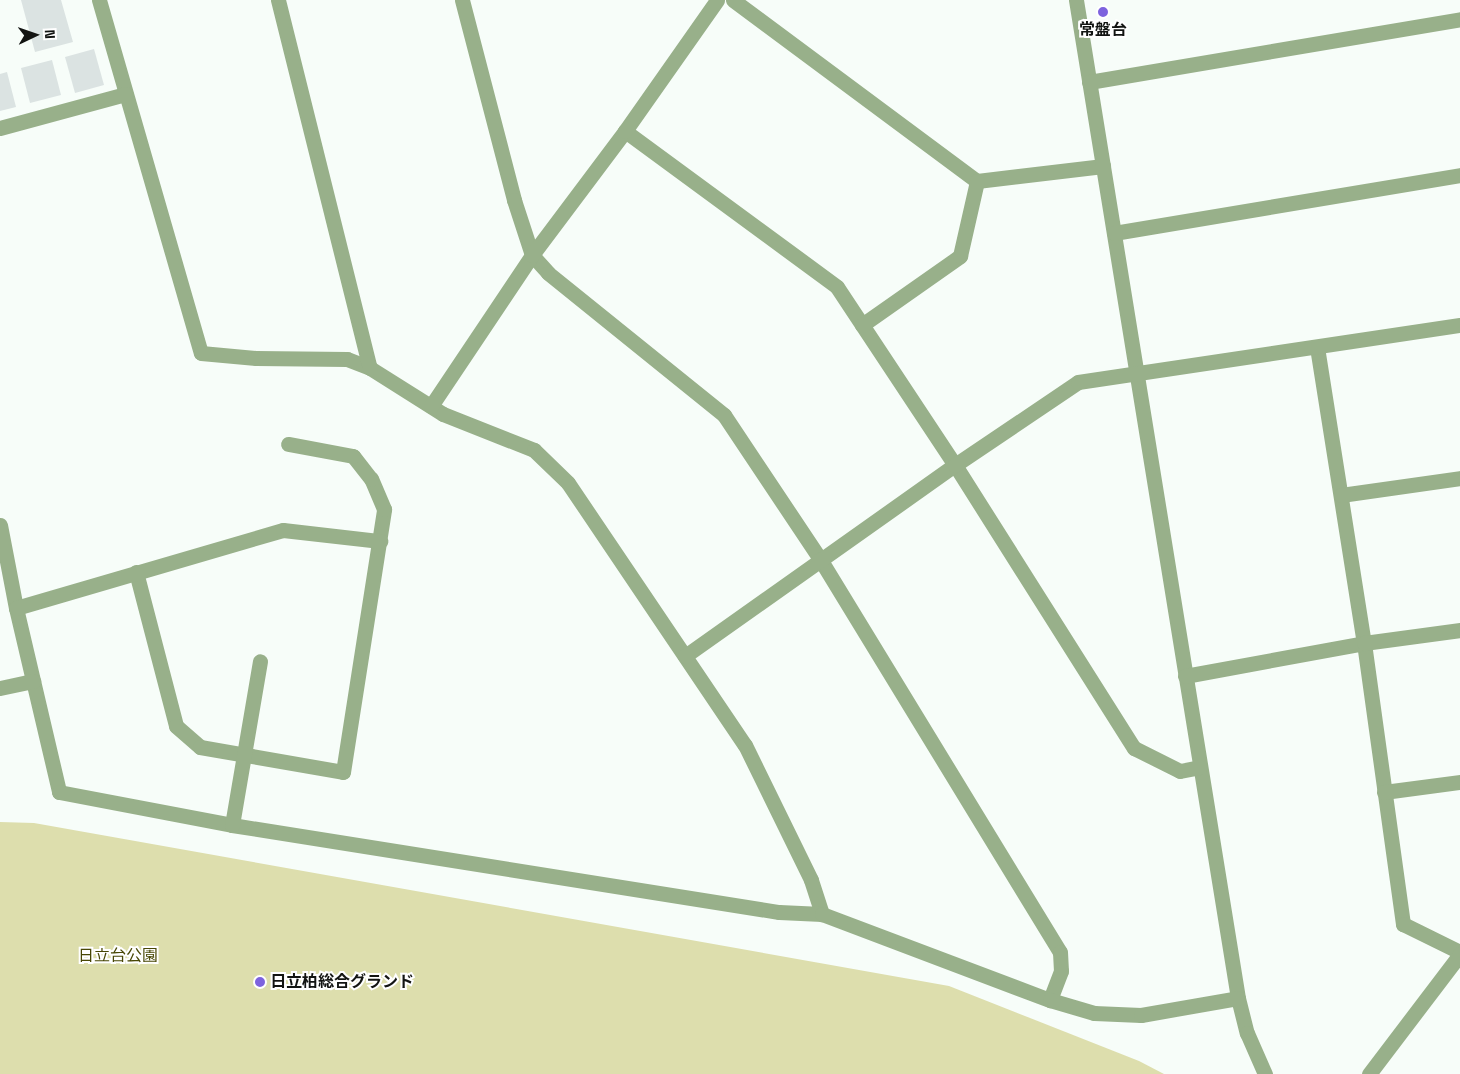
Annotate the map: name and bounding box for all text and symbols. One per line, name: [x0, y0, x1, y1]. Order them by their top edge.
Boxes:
marker: 常盤台: [1097, 6, 1109, 18]
north arrow: [10, 10, 60, 60]
place label: 常盤台: [1079, 20, 1127, 40]
text: N: [41, 29, 59, 39]
park label: 日立台公園: [78, 946, 158, 966]
place label: 日立柏総合グランド: [270, 972, 414, 992]
marker: 日立柏総合グランド: [254, 976, 266, 988]

